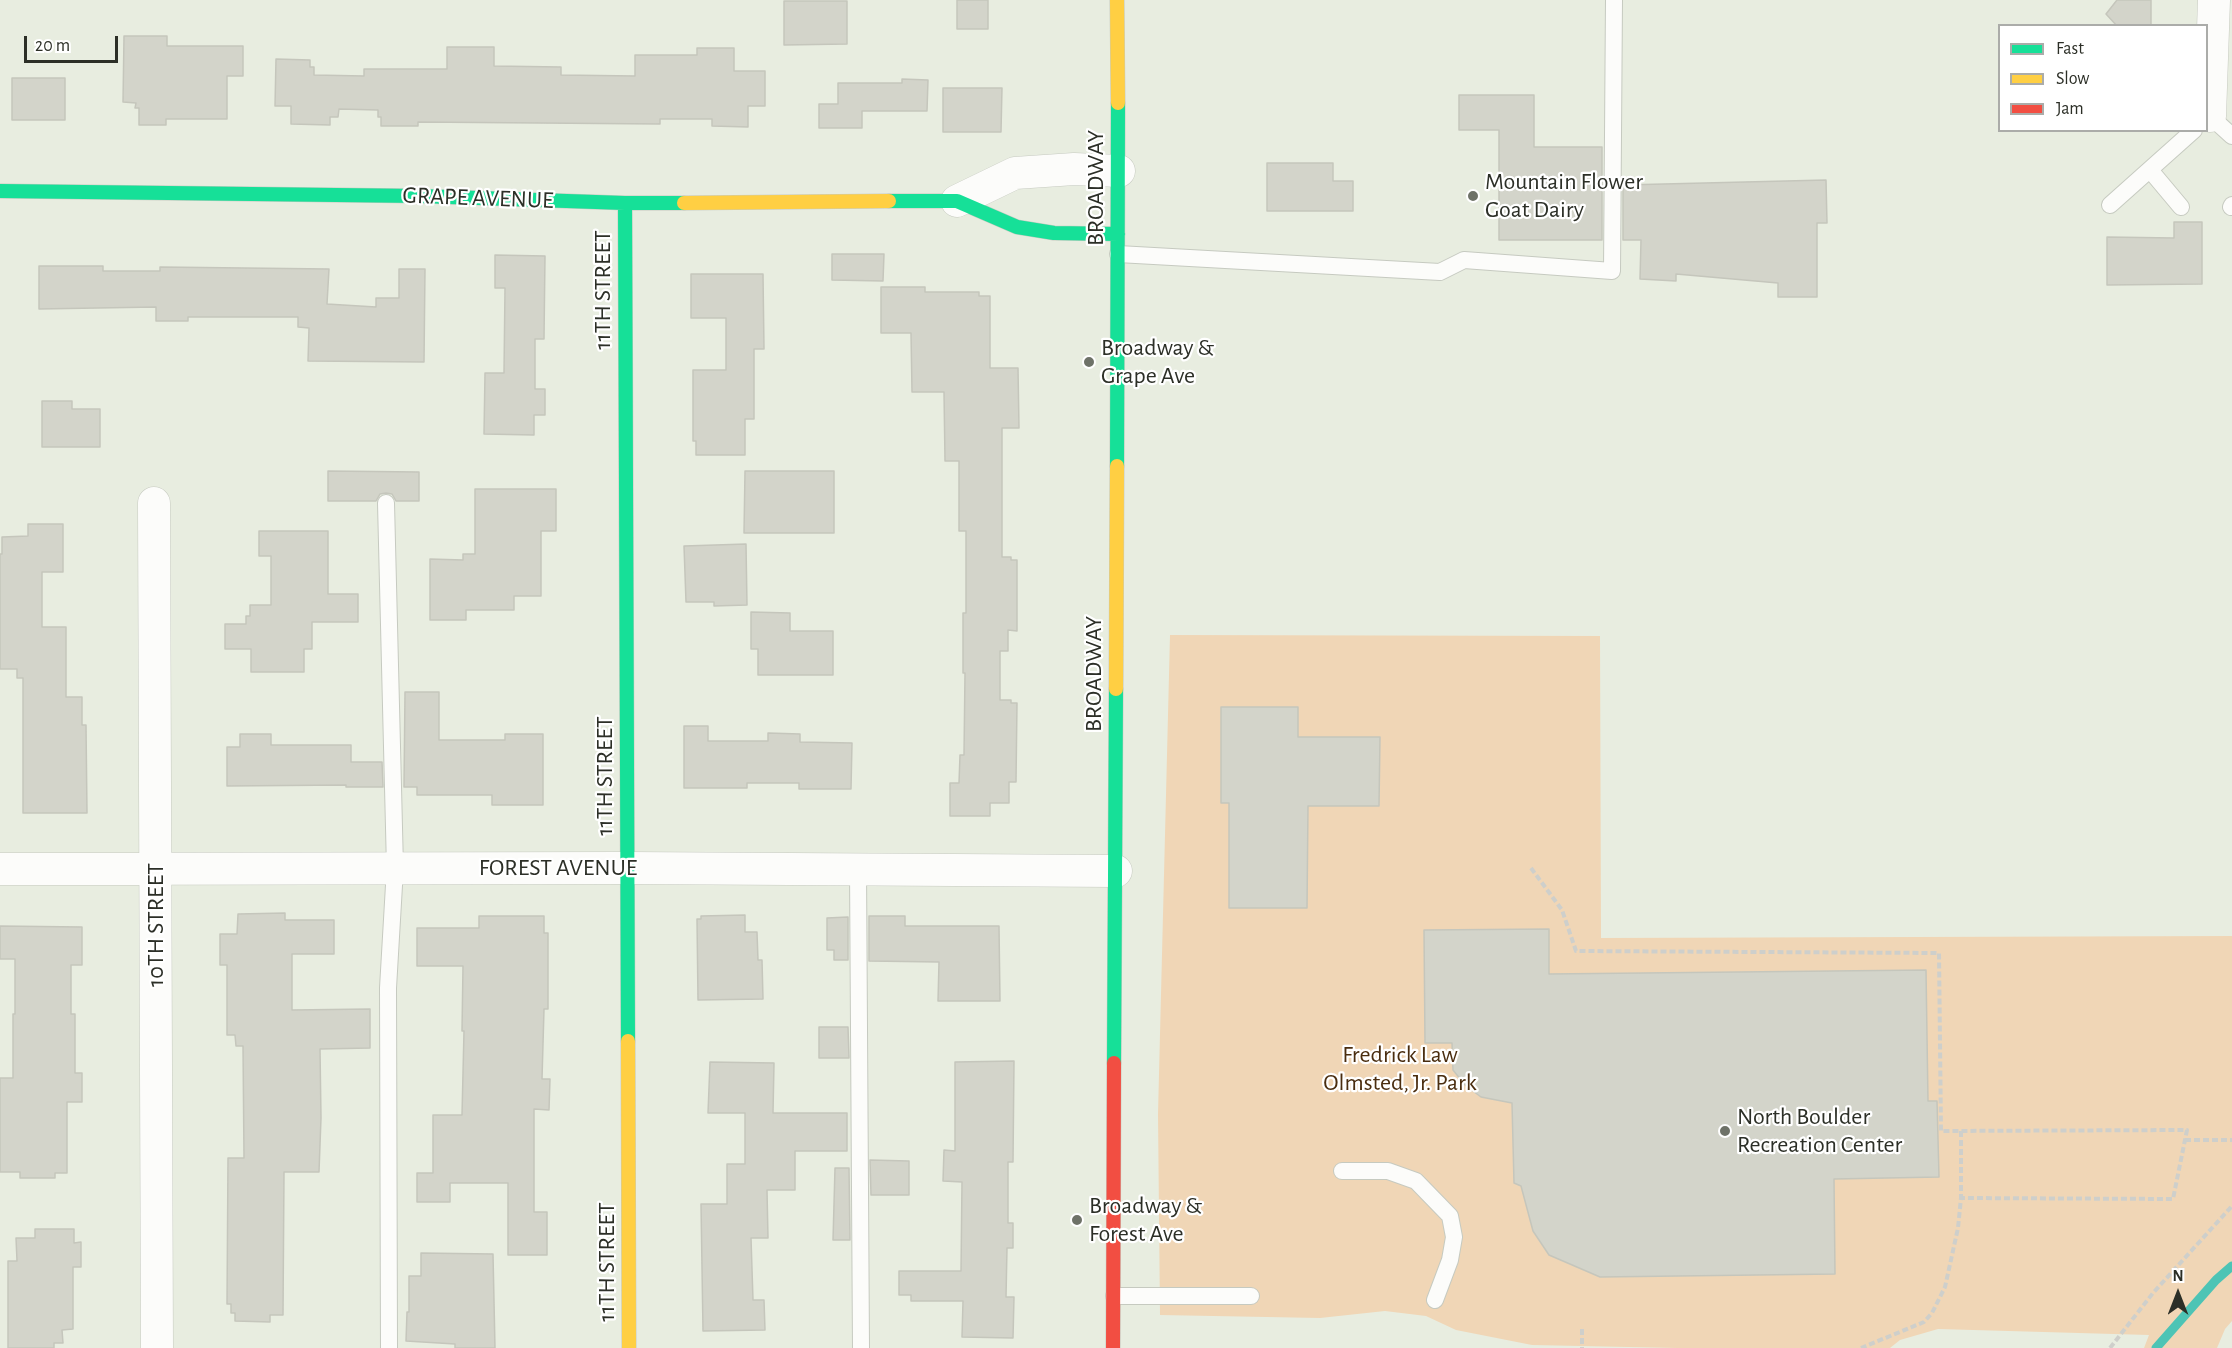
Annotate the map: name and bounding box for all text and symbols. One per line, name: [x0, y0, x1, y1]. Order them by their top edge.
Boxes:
scale bar: [27, 24, 122, 62]
legend: [1998, 24, 2208, 132]
text: 20 m: [35, 37, 70, 55]
text: Fast: [2056, 40, 2084, 58]
text: Slow: [2056, 70, 2089, 88]
text: Jam: [2056, 100, 2084, 118]
street label: BROADWAY: [1082, 130, 1110, 246]
place label: Mountain Flower Goat Dairy: [1485, 168, 1643, 224]
street label: GRAPE AVENUE: [402, 181, 554, 215]
marker: Mountain Flower Goat Dairy: [1466, 189, 1480, 203]
street label: 11TH STREET: [589, 230, 617, 350]
place label: Broadway & Grape Ave: [1101, 334, 1214, 390]
marker: Broadway & Grape Ave: [1082, 355, 1096, 369]
street label: BROADWAY: [1080, 616, 1108, 732]
street label: 11TH STREET: [591, 716, 619, 836]
street label: FOREST AVENUE: [479, 854, 637, 882]
street label: 10TH STREET: [142, 863, 170, 987]
park label: Fredrick Law Olmsted, Jr. Park: [1323, 1041, 1477, 1097]
place label: North Boulder Recreation Center: [1737, 1103, 1902, 1159]
marker: North Boulder Recreation Center: [1718, 1124, 1732, 1138]
place label: Broadway & Forest Ave: [1089, 1192, 1202, 1248]
street label: 11TH STREET: [593, 1202, 621, 1322]
marker: Broadway & Forest Ave: [1070, 1213, 1084, 1227]
north arrow: [2148, 1264, 2208, 1324]
text: N: [2172, 1268, 2184, 1284]

